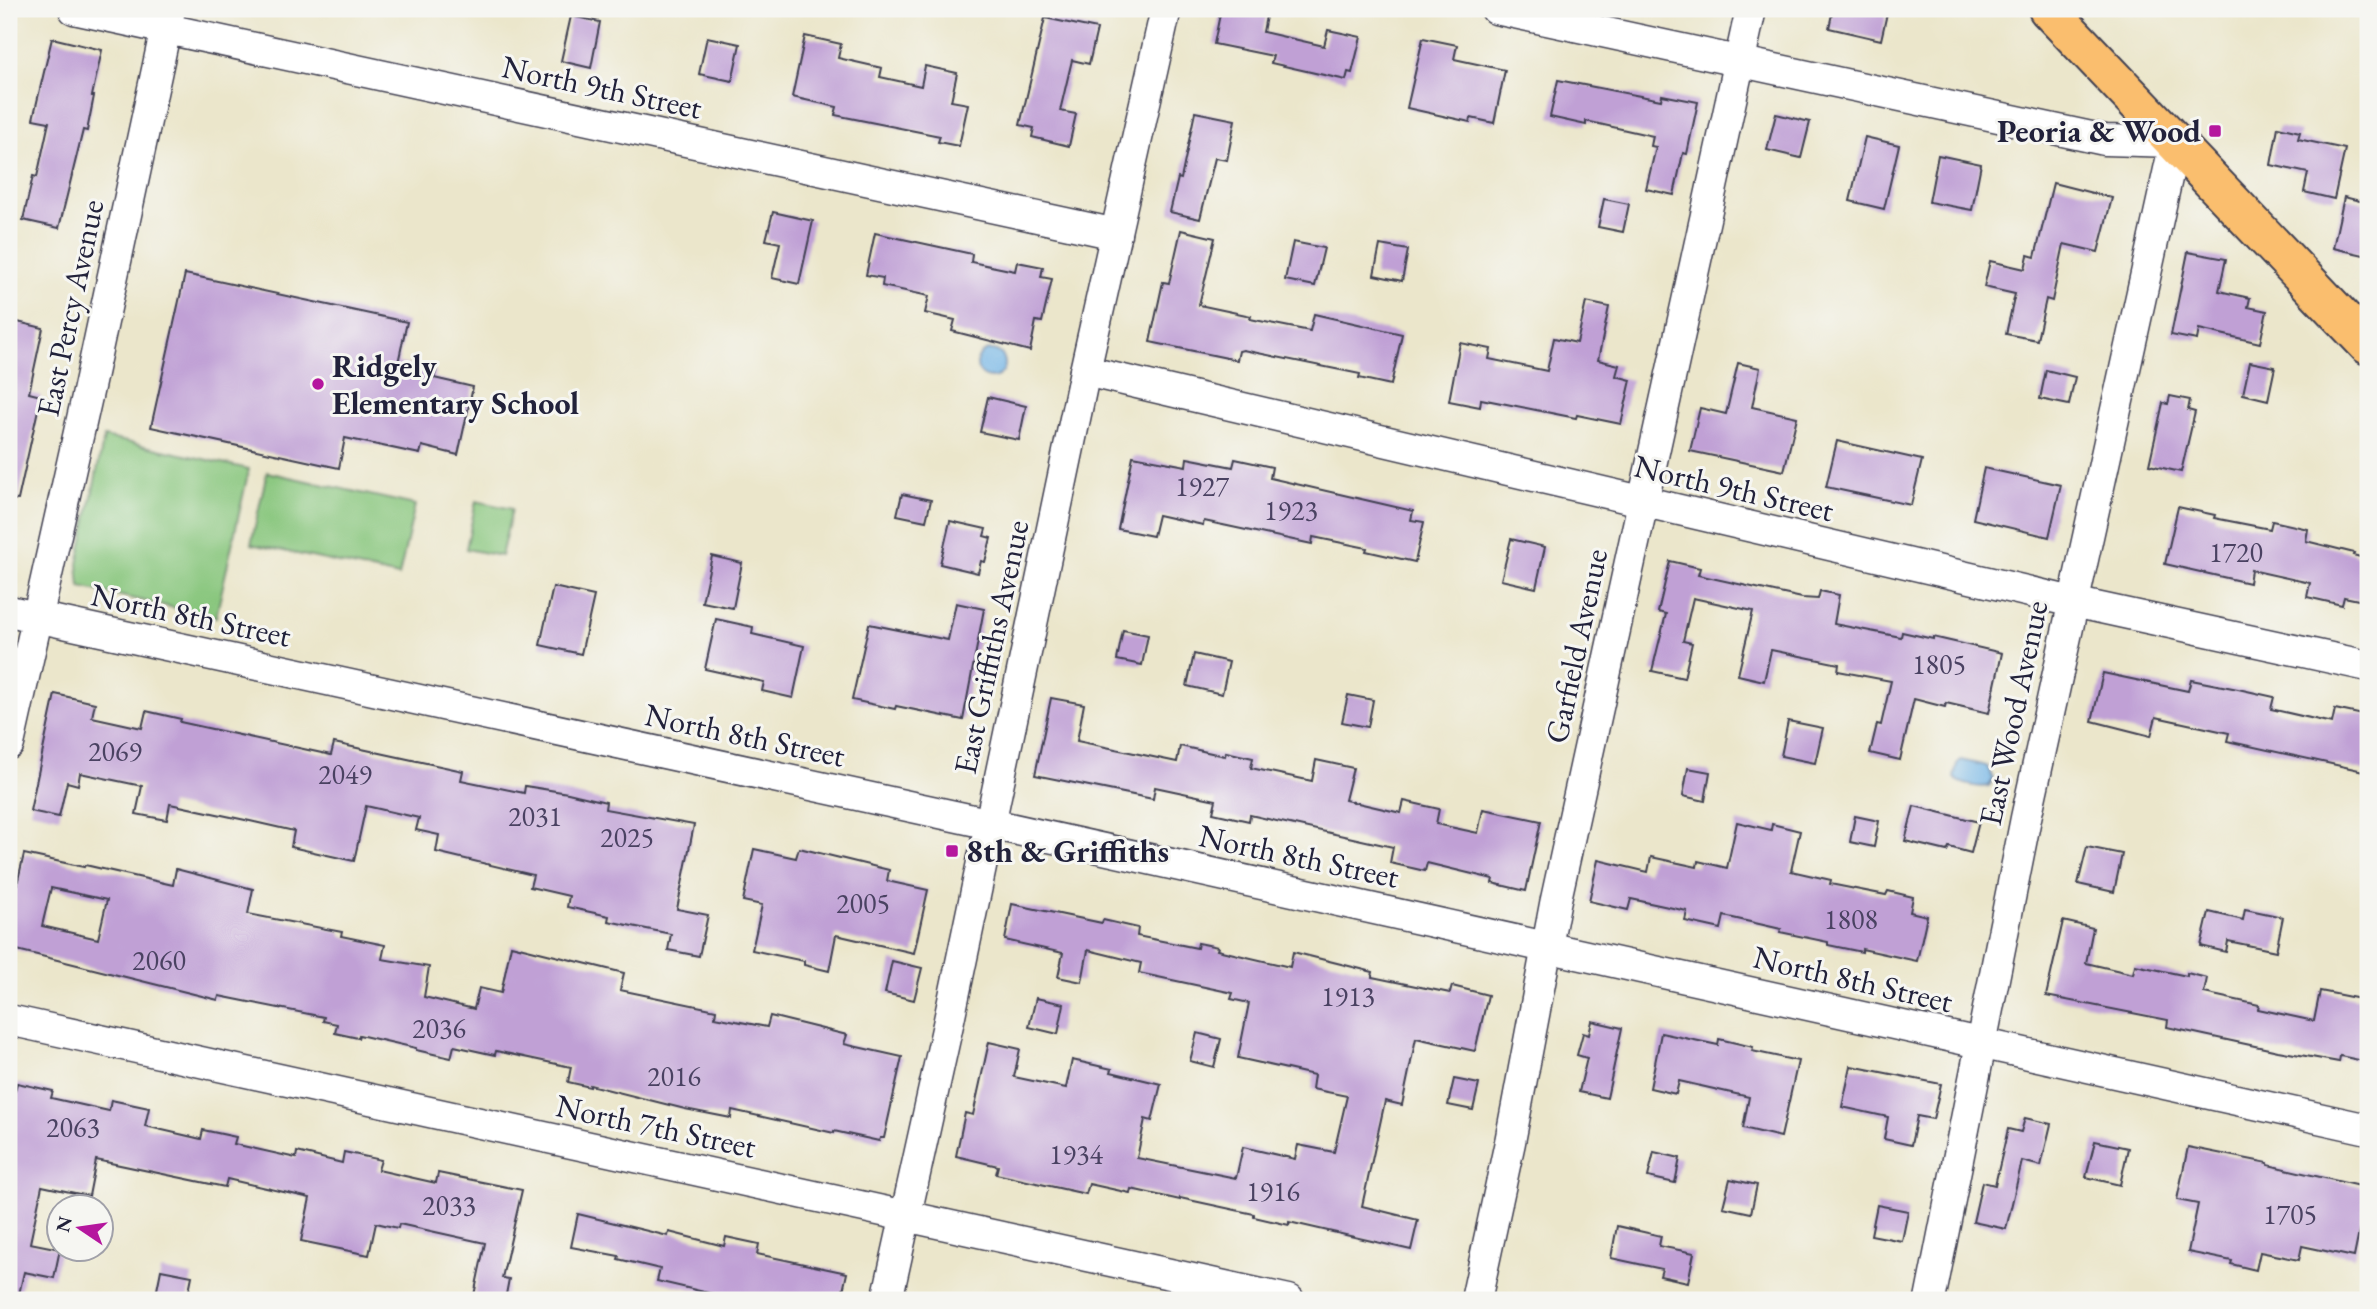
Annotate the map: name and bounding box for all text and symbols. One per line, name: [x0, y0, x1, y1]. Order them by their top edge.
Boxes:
street label: North 9th Street: [498, 45, 706, 129]
place label: Peoria & Wood: [1997, 110, 2201, 152]
marker: Peoria & Wood: [2207, 123, 2223, 139]
street label: East Percy Avenue: [27, 196, 113, 420]
place label: Ridgely Elementary School: [332, 345, 579, 424]
marker: Ridgely Elementary School: [310, 376, 326, 392]
street label: North 9th Street: [1630, 445, 1838, 531]
house number: 1927: [1175, 468, 1229, 504]
house number: 1923: [1264, 492, 1318, 528]
street label: East Griffiths Avenue: [944, 516, 1038, 778]
house number: 1720: [2209, 534, 2263, 570]
street label: Garfield Avenue: [1535, 545, 1617, 747]
street label: North 8th Street: [87, 573, 295, 657]
street label: East Wood Avenue: [1969, 597, 2057, 829]
house number: 1805: [1912, 646, 1966, 682]
street label: North 8th Street: [641, 693, 849, 777]
house number: 2069: [88, 733, 142, 769]
house number: 2049: [318, 756, 372, 792]
house number: 2031: [508, 798, 562, 834]
street label: North 8th Street: [1195, 814, 1403, 898]
house number: 2025: [600, 819, 654, 855]
place label: 8th & Griffiths: [966, 830, 1169, 872]
marker: 8th & Griffiths: [944, 843, 960, 859]
house number: 2005: [836, 885, 890, 921]
house number: 1808: [1824, 901, 1878, 937]
street label: North 8th Street: [1749, 936, 1957, 1022]
house number: 2060: [132, 942, 186, 978]
house number: 1913: [1321, 978, 1375, 1014]
house number: 2036: [412, 1010, 466, 1046]
house number: 2016: [647, 1058, 701, 1094]
street label: North 7th Street: [552, 1084, 760, 1168]
house number: 2063: [46, 1109, 100, 1145]
house number: 1934: [1049, 1136, 1103, 1172]
house number: 1916: [1246, 1173, 1300, 1209]
house number: 2033: [422, 1187, 476, 1223]
north arrow: [46, 1194, 116, 1264]
house number: 1705: [2263, 1196, 2317, 1232]
text: N: [50, 1213, 78, 1235]

